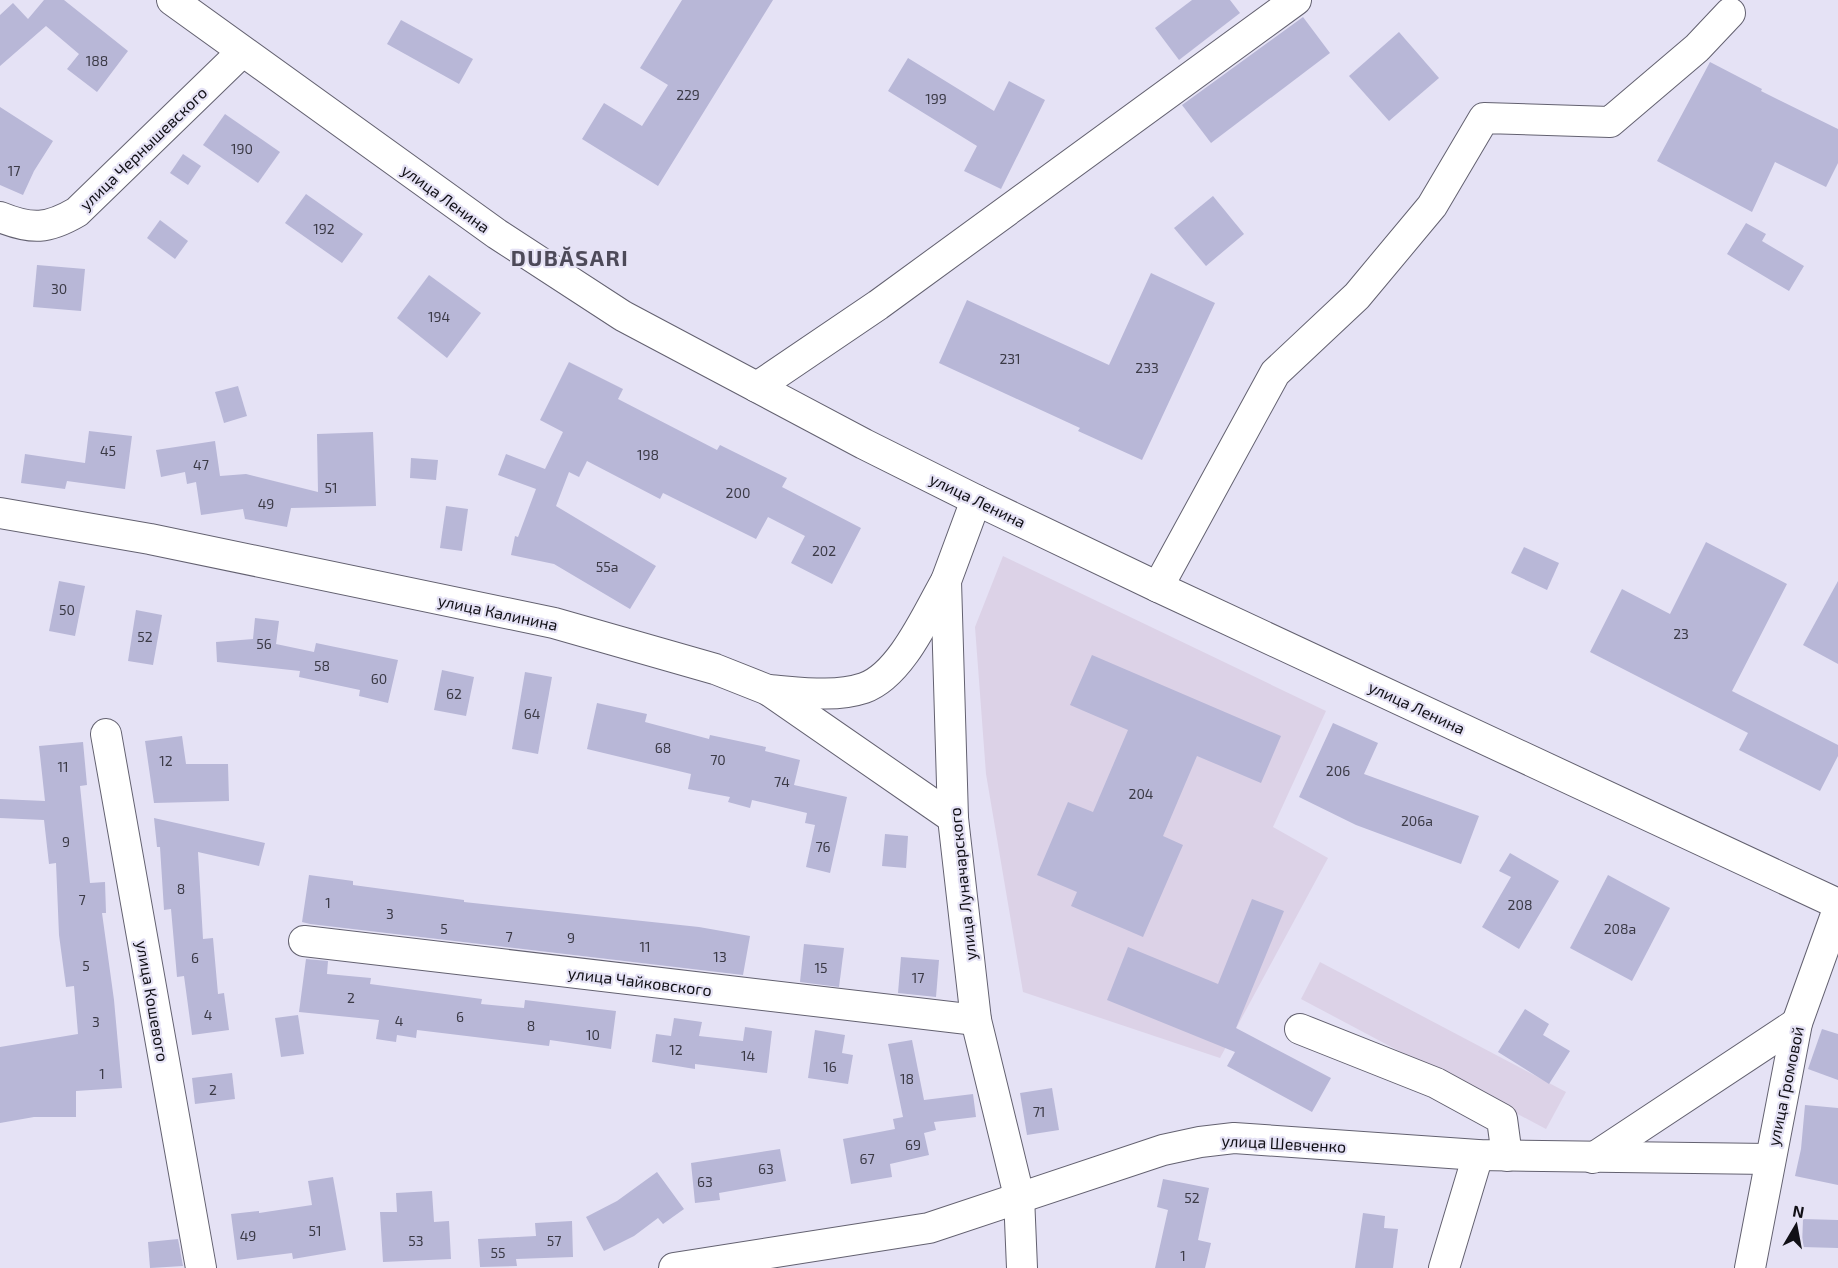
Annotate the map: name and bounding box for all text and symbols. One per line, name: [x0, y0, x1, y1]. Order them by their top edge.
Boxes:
house number: 188: [86, 52, 108, 69]
street label: улица Чернышевского: [75, 82, 211, 214]
house number: 229: [676, 86, 700, 103]
house number: 199: [925, 90, 947, 107]
house number: 190: [231, 140, 253, 157]
street label: улица Ленина: [398, 160, 494, 237]
house number: 17: [8, 162, 20, 179]
house number: 192: [313, 220, 335, 237]
district label: DUBĂSARI: [511, 244, 629, 270]
house number: 30: [51, 280, 67, 297]
house number: 194: [428, 308, 450, 325]
house number: 231: [999, 350, 1021, 367]
house number: 233: [1135, 359, 1159, 376]
house number: 45: [100, 442, 116, 459]
house number: 198: [637, 446, 659, 463]
house number: 47: [193, 456, 209, 473]
street label: улица Ленина: [927, 469, 1029, 532]
house number: 51: [324, 479, 338, 496]
house number: 200: [726, 484, 750, 501]
house number: 49: [258, 495, 274, 512]
house number: 202: [812, 542, 836, 559]
house number: 55а: [596, 558, 618, 575]
street label: улица Калинина: [436, 590, 560, 635]
house number: 50: [59, 601, 75, 618]
house number: 23: [1673, 625, 1689, 642]
house number: 52: [137, 628, 153, 645]
house number: 56: [256, 635, 272, 652]
house number: 58: [314, 657, 330, 674]
house number: 60: [371, 670, 387, 687]
street label: улица Ленина: [1365, 676, 1468, 739]
house number: 62: [446, 685, 462, 702]
house number: 64: [524, 705, 540, 722]
house number: 68: [655, 739, 671, 756]
house number: 70: [710, 751, 726, 768]
house number: 12: [159, 752, 173, 769]
house number: 11: [57, 758, 69, 775]
house number: 206: [1326, 762, 1350, 779]
house number: 74: [774, 773, 790, 790]
house number: 204: [1129, 785, 1153, 802]
street label: улица Луначарского: [945, 806, 980, 962]
house number: 206а: [1401, 812, 1433, 829]
house number: 9: [62, 833, 70, 850]
house number: 76: [815, 838, 831, 855]
house number: 8: [177, 880, 185, 897]
house number: 7: [78, 891, 86, 908]
house number: 1: [325, 894, 331, 911]
house number: 208: [1508, 896, 1532, 913]
house number: 3: [386, 905, 394, 922]
house number: 5: [440, 920, 448, 937]
house number: 208а: [1604, 920, 1636, 937]
house number: 7: [505, 928, 513, 945]
house number: 9: [567, 929, 575, 946]
house number: 11: [639, 938, 651, 955]
street label: улица Кошевого: [132, 939, 173, 1063]
house number: 13: [713, 948, 727, 965]
house number: 6: [191, 949, 199, 966]
house number: 5: [82, 957, 90, 974]
house number: 15: [814, 959, 828, 976]
street label: улица Чайковского: [567, 963, 713, 1000]
house number: 17: [912, 969, 924, 986]
house number: 2: [347, 989, 355, 1006]
house number: 4: [204, 1006, 212, 1023]
house number: 6: [456, 1008, 464, 1025]
house number: 4: [395, 1012, 403, 1029]
house number: 3: [92, 1013, 100, 1030]
house number: 8: [527, 1017, 535, 1034]
street label: улица Громовой: [1763, 1024, 1808, 1148]
house number: 10: [586, 1026, 600, 1043]
house number: 12: [669, 1041, 683, 1058]
house number: 14: [741, 1047, 755, 1064]
house number: 16: [823, 1058, 837, 1075]
house number: 1: [99, 1065, 105, 1082]
house number: 18: [900, 1070, 914, 1087]
house number: 2: [209, 1081, 217, 1098]
house number: 71: [1033, 1103, 1045, 1120]
street label: улица Шевченко: [1221, 1130, 1347, 1157]
house number: 69: [905, 1136, 921, 1153]
house number: 67: [859, 1150, 875, 1167]
house number: 63: [758, 1160, 774, 1177]
house number: 63: [697, 1173, 713, 1190]
house number: 52: [1184, 1189, 1200, 1206]
north arrow: [1766, 1196, 1826, 1256]
text: N: [1791, 1200, 1806, 1221]
house number: 51: [308, 1222, 322, 1239]
house number: 49: [240, 1227, 256, 1244]
house number: 53: [408, 1232, 424, 1249]
house number: 57: [547, 1232, 561, 1249]
house number: 55: [490, 1244, 506, 1261]
house number: 1: [1180, 1247, 1186, 1264]

